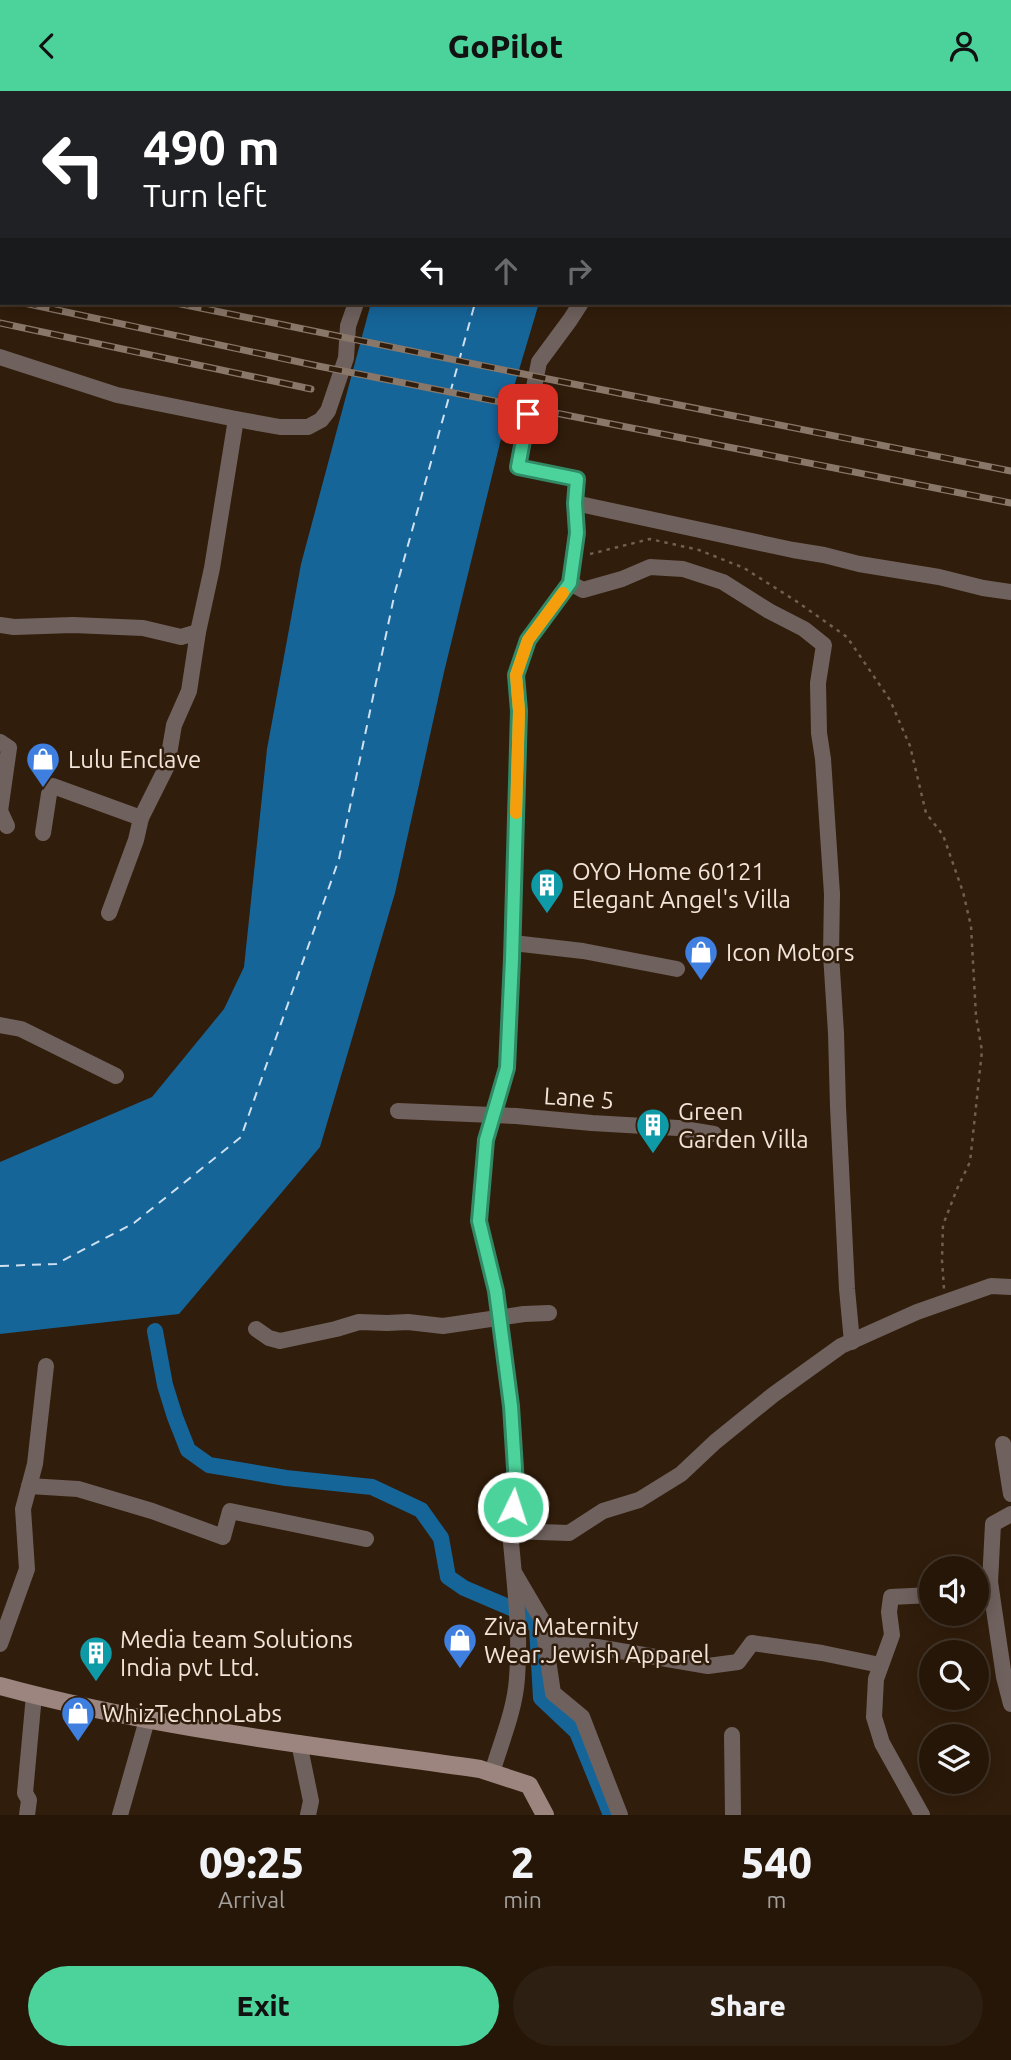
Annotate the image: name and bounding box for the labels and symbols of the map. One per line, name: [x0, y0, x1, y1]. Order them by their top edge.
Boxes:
pin: [498, 384, 558, 444]
shop icon: Lulu Enclave: [24, 740, 62, 789]
place label: Lulu Enclave: [68, 746, 201, 773]
place label: OYO Home 60121 Elegant Angel's Villa: [572, 858, 791, 913]
building icon: OYO Home 60121 Elegant Angel's Villa: [528, 866, 566, 915]
shop icon: Icon Motors: [682, 933, 720, 982]
place label: Icon Motors: [726, 939, 854, 966]
street label: Lane 5: [543, 1082, 615, 1114]
place label: Green Garden Villa: [678, 1098, 809, 1153]
building icon: Green Garden Villa: [634, 1106, 672, 1155]
position arrow: [476, 1470, 550, 1544]
place label: Ziva Maternity Wear.Jewish Apparel: [484, 1613, 710, 1668]
shop icon: Ziva Maternity Wear.Jewish Apparel: [441, 1621, 479, 1670]
place label: Media team Solutions India pvt Ltd.: [120, 1626, 353, 1681]
building icon: Media team Solutions India pvt Ltd.: [77, 1634, 115, 1683]
shop icon: WhizTechnoLabs: [59, 1694, 97, 1743]
place label: WhizTechnoLabs: [102, 1700, 282, 1727]

